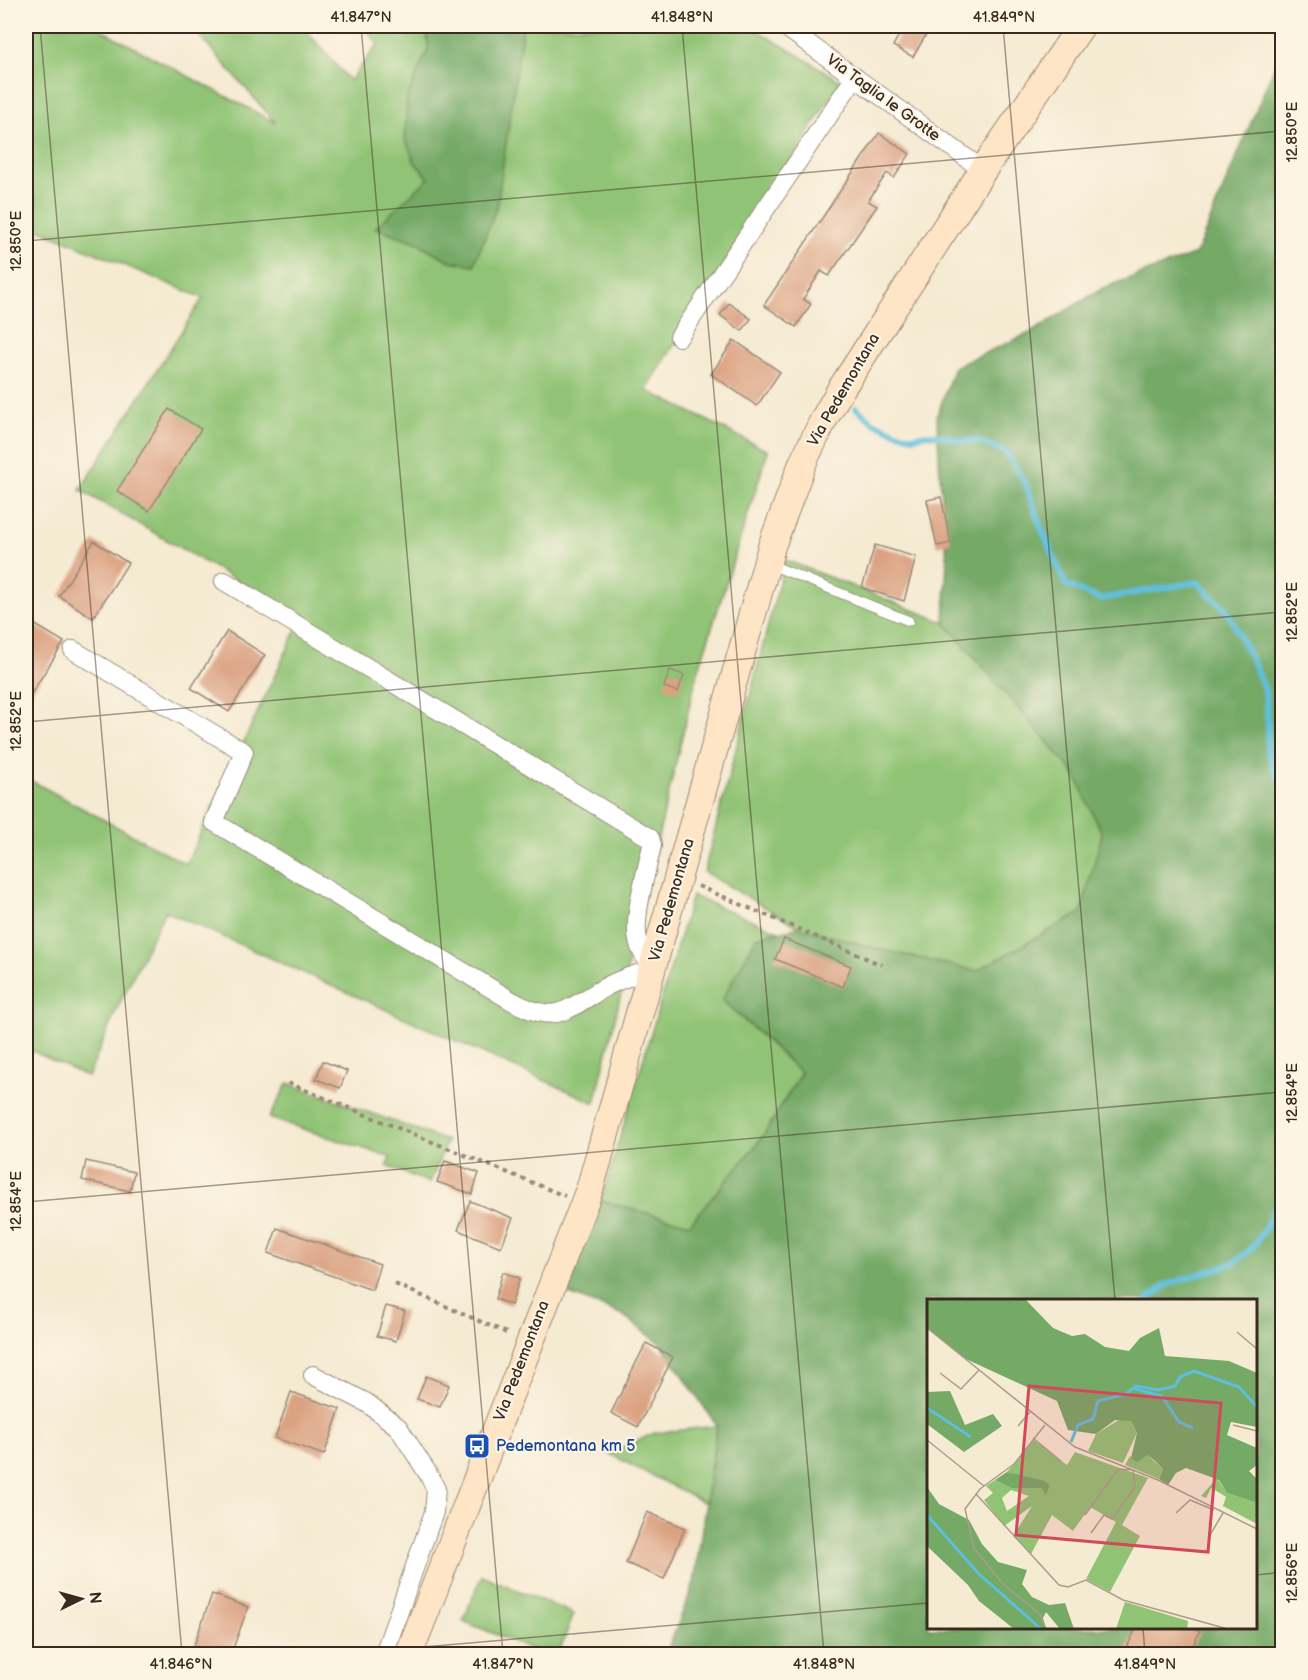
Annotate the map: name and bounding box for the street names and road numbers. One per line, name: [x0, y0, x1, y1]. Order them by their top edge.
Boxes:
street label: Via Taglia le Grotte: [822, 50, 944, 146]
street label: Via Pedemontana: [804, 330, 884, 450]
street label: Via Pedemontana: [645, 836, 699, 964]
street label: Via Pedemontana: [490, 1298, 554, 1424]

